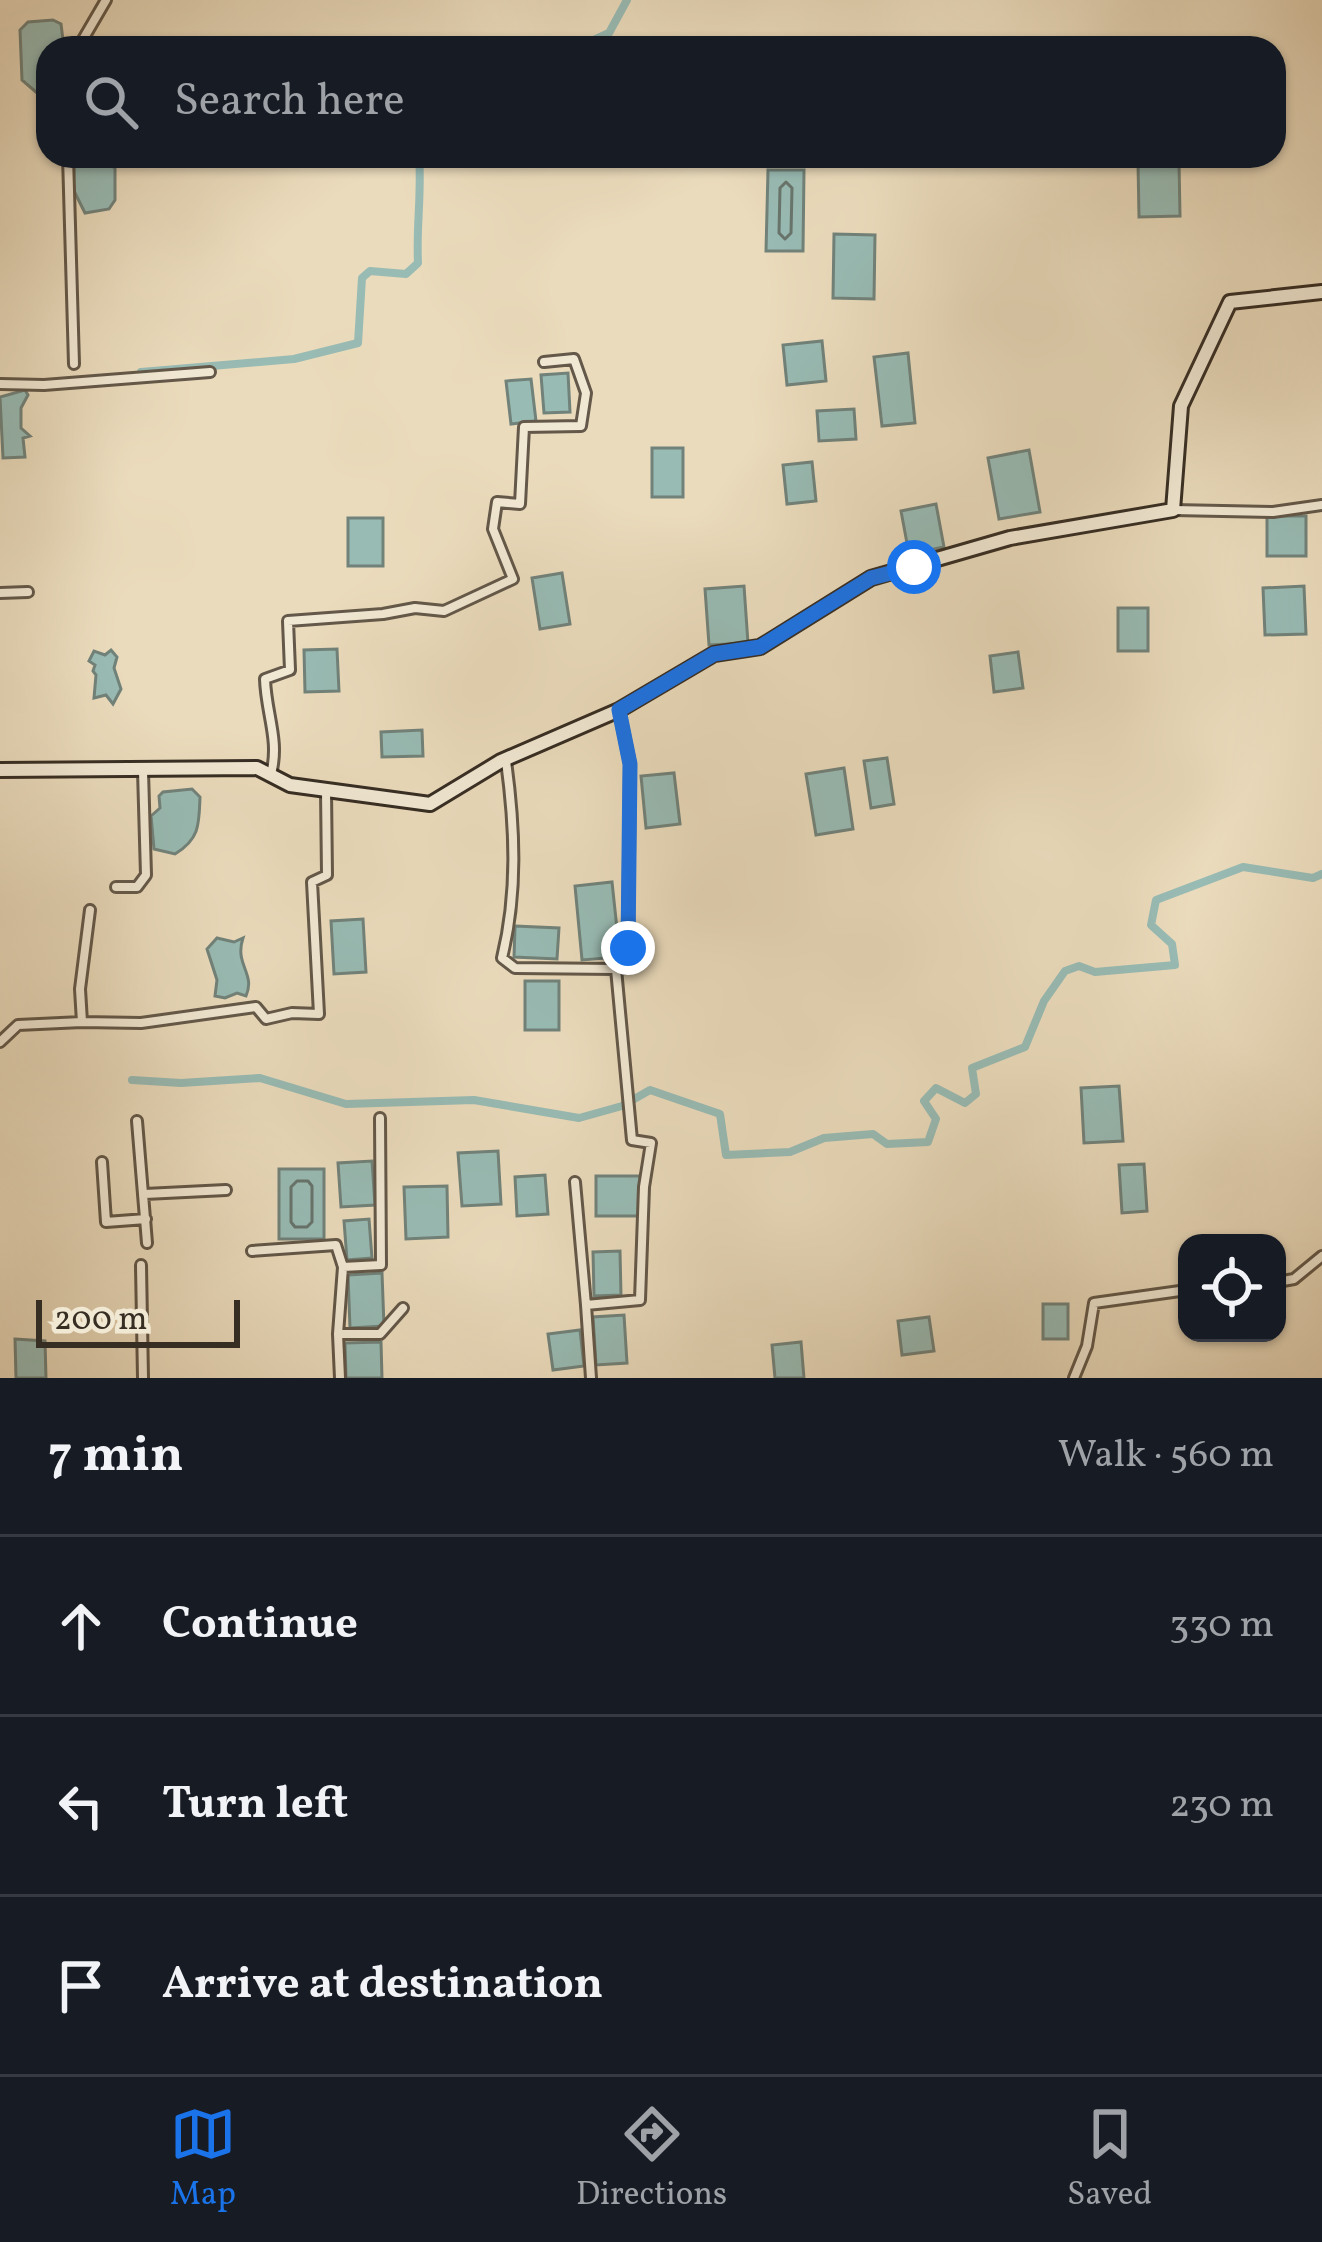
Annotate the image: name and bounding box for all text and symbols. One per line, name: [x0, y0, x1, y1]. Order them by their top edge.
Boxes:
search box: [36, 36, 1286, 168]
icon: search: [78, 69, 144, 135]
text: Search here: [174, 71, 405, 134]
route start: [887, 540, 941, 594]
route end: [601, 921, 655, 975]
map controls: [1178, 1234, 1286, 1342]
button: locate: [1178, 1234, 1286, 1342]
scale bar: [36, 1294, 240, 1347]
text: 200 m: [54, 1298, 148, 1344]
text: 7 min: [48, 1421, 184, 1492]
text: Walk · 560 m: [1058, 1429, 1274, 1483]
icon: ahead: [48, 1593, 114, 1659]
text: Continue: [162, 1594, 358, 1657]
text: 330 m: [1169, 1599, 1274, 1653]
icon: left: [48, 1773, 114, 1839]
text: Turn left: [162, 1774, 348, 1837]
text: 230 m: [1169, 1779, 1274, 1833]
icon: arrive: [48, 1953, 114, 2019]
text: Arrive at destination: [162, 1954, 603, 2017]
tab: Map: [170, 2101, 236, 2219]
tab: Directions: [576, 2101, 727, 2219]
tab: Saved: [1067, 2101, 1152, 2219]

